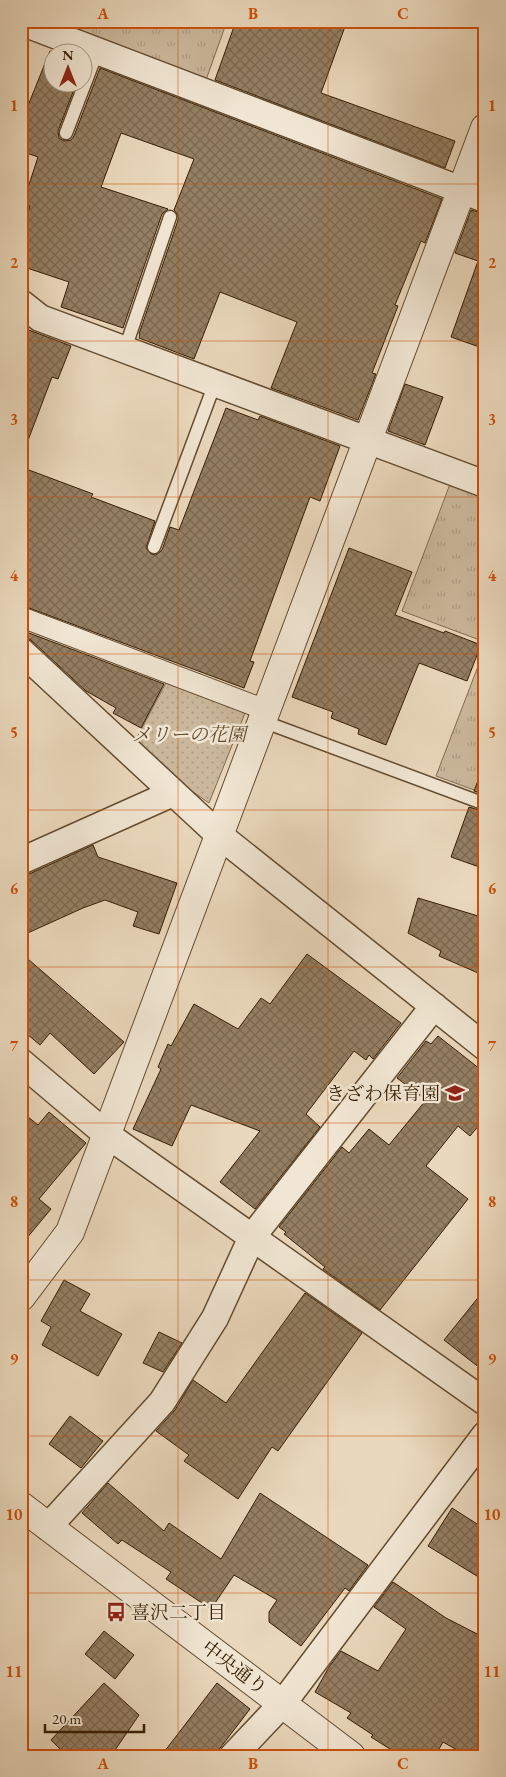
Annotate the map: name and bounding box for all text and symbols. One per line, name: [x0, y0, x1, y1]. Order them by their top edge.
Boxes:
text: A: [96, 3, 109, 24]
text: B: [248, 3, 258, 24]
text: C: [397, 3, 409, 24]
north arrow: [42, 42, 92, 92]
text: N: [62, 46, 74, 64]
text: 1: [10, 95, 18, 116]
text: 1: [488, 95, 496, 116]
text: 2: [10, 252, 19, 273]
text: 2: [488, 252, 497, 273]
text: 3: [10, 409, 18, 430]
text: 3: [488, 409, 496, 430]
text: 4: [10, 565, 19, 586]
text: 4: [488, 565, 497, 586]
text: 5: [10, 722, 18, 743]
park label: メリーの花園: [132, 722, 249, 747]
text: 5: [488, 722, 496, 743]
text: 6: [10, 878, 19, 899]
text: 6: [488, 878, 497, 899]
text: 7: [10, 1035, 19, 1056]
text: 7: [488, 1035, 497, 1056]
place label: きざわ保育園: [326, 1081, 440, 1106]
school or university icon: きざわ保育園: [444, 1082, 466, 1104]
text: 8: [10, 1191, 18, 1212]
text: 8: [488, 1191, 496, 1212]
text: 9: [10, 1348, 19, 1369]
text: 9: [488, 1348, 497, 1369]
text: 10: [6, 1504, 23, 1525]
text: 10: [484, 1504, 501, 1525]
place label: 喜沢二丁目: [131, 1600, 226, 1625]
bus stop icon: 喜沢二丁目: [105, 1601, 127, 1623]
street label: 中央通り: [197, 1635, 273, 1700]
text: 11: [6, 1661, 22, 1682]
text: 11: [484, 1661, 500, 1682]
scale bar: [45, 1702, 144, 1734]
text: 20 m: [52, 1709, 81, 1728]
text: A: [96, 1753, 109, 1774]
text: B: [248, 1753, 258, 1774]
text: C: [397, 1753, 409, 1774]

